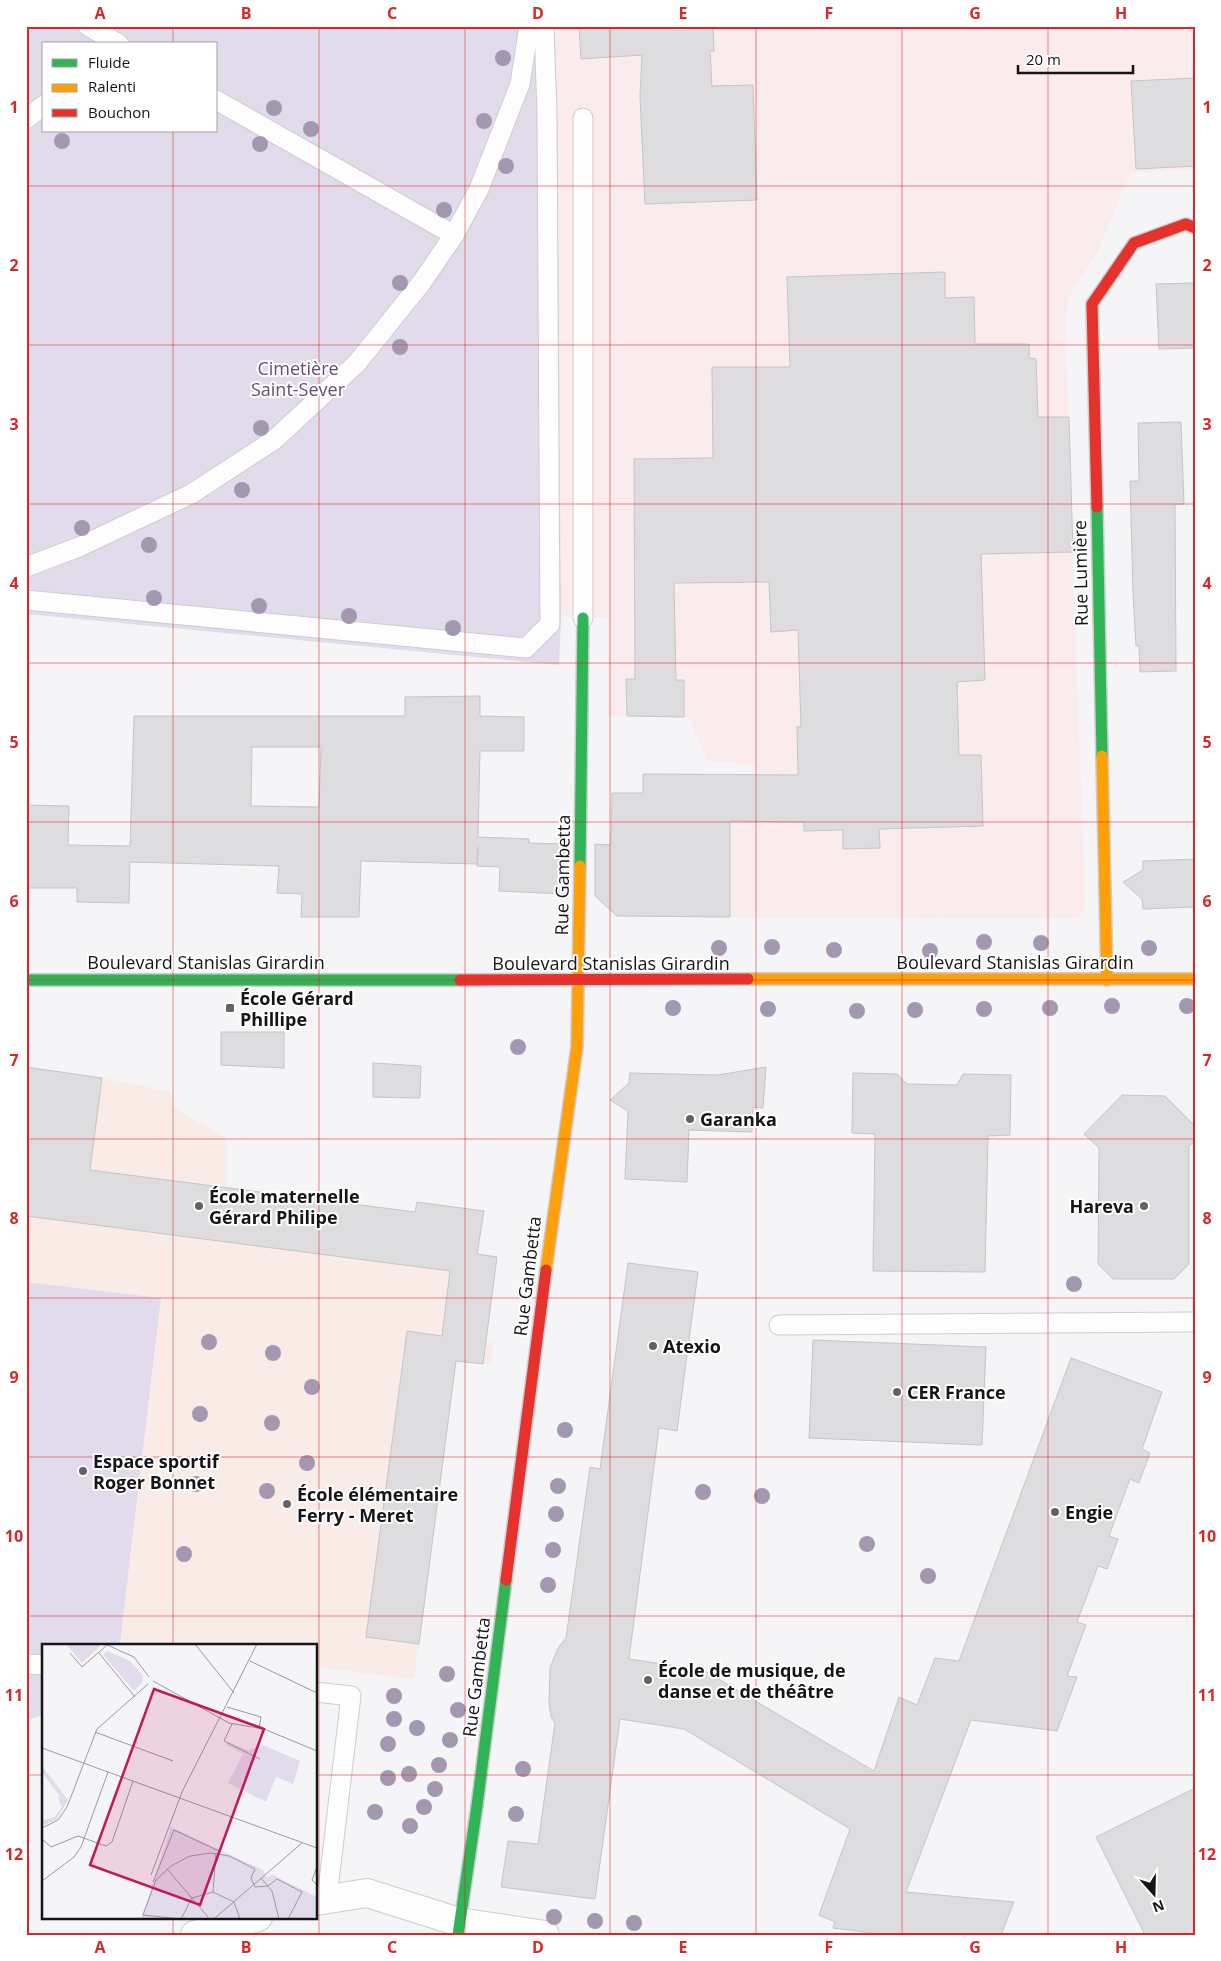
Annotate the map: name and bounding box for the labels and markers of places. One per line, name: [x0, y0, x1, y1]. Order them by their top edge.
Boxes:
place label: École Gérard Phillipe: [240, 986, 354, 1031]
marker: École Gérard Phillipe: [224, 1002, 236, 1014]
place label: Garanka: [700, 1107, 777, 1131]
marker: Garanka: [684, 1113, 696, 1125]
place label: École maternelle Gérard Philipe: [209, 1184, 360, 1229]
place label: Hareva: [1069, 1194, 1134, 1218]
marker: École maternelle Gérard Philipe: [193, 1200, 205, 1212]
marker: Hareva: [1138, 1200, 1150, 1212]
place label: Atexio: [663, 1334, 721, 1358]
marker: Atexio: [647, 1340, 659, 1352]
place label: CER France: [907, 1380, 1006, 1404]
marker: CER France: [891, 1386, 903, 1398]
place label: Espace sportif Roger Bonnet: [93, 1449, 220, 1494]
marker: Espace sportif Roger Bonnet: [77, 1465, 89, 1477]
place label: École élémentaire Ferry - Meret: [297, 1482, 458, 1527]
marker: École élémentaire Ferry - Meret: [281, 1498, 293, 1510]
place label: Engie: [1065, 1500, 1113, 1524]
marker: Engie: [1049, 1506, 1061, 1518]
place label: École de musique, de danse et de théâtre: [658, 1658, 846, 1703]
marker: École de musique, de danse et de théâtre: [642, 1674, 654, 1686]

